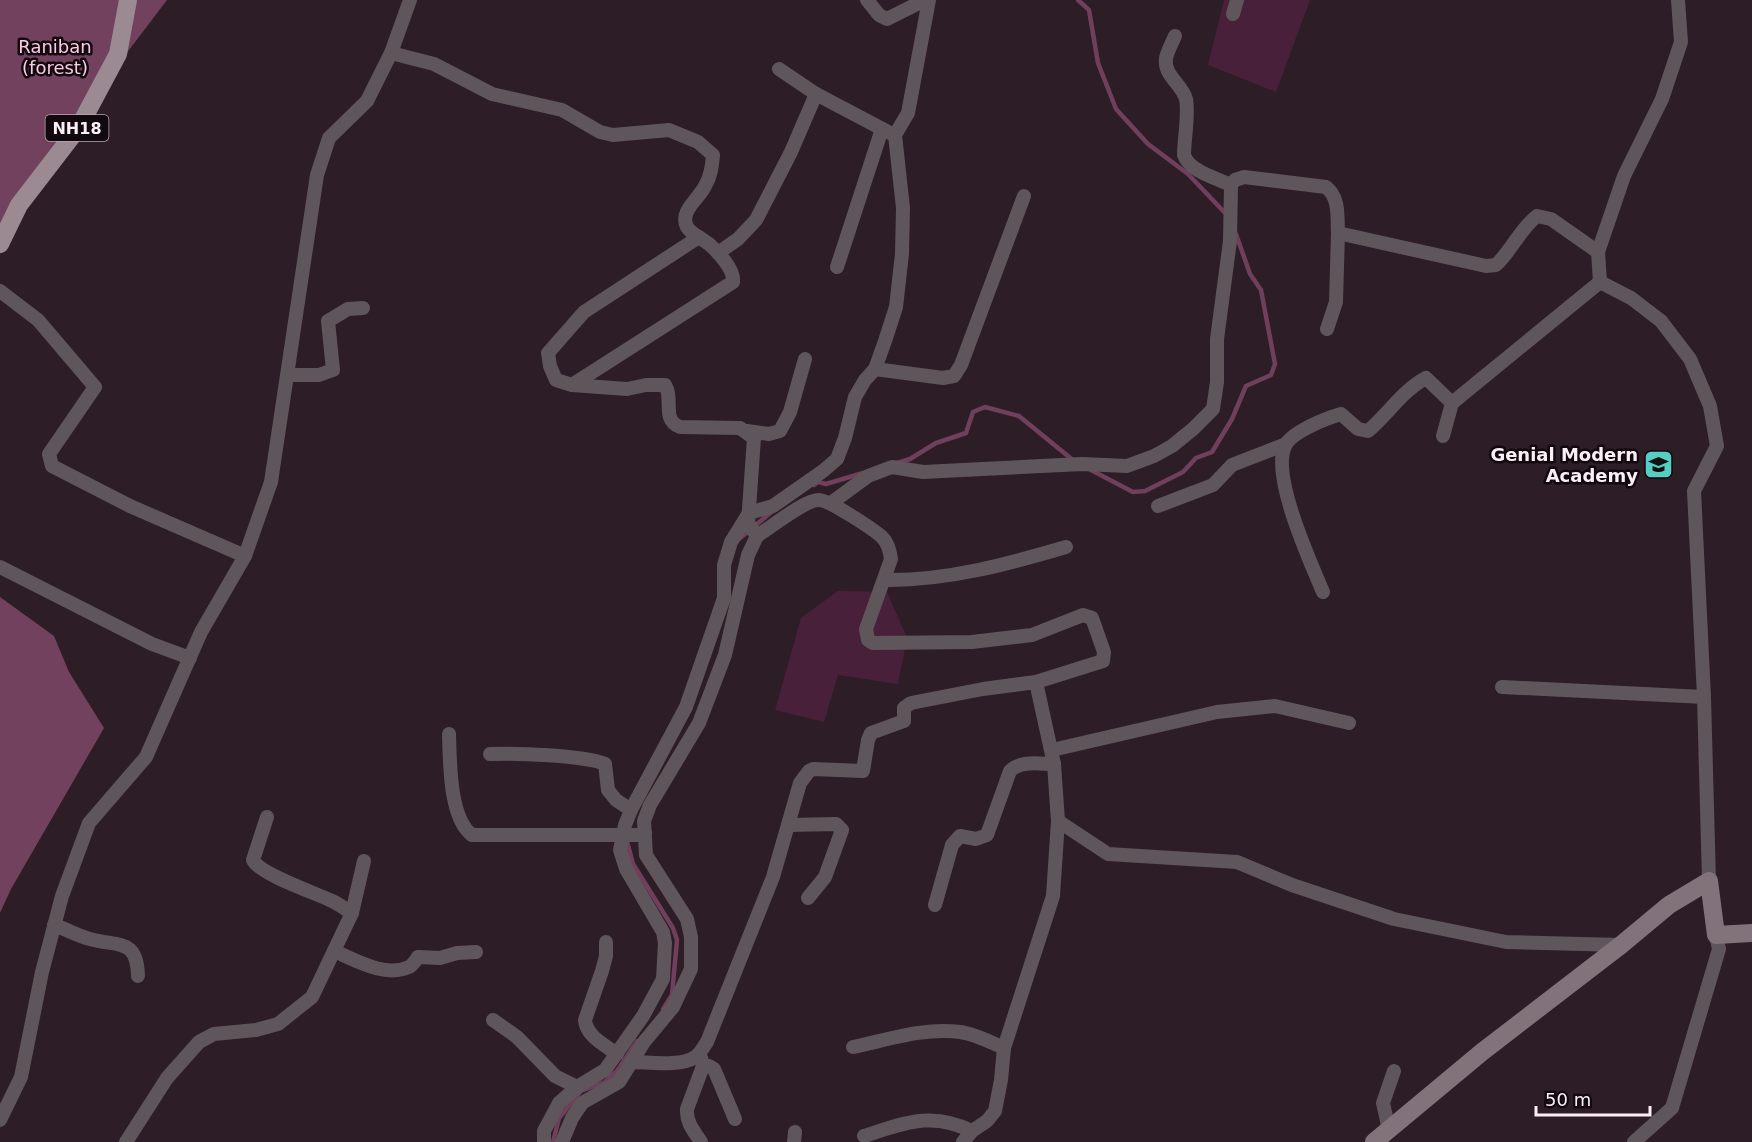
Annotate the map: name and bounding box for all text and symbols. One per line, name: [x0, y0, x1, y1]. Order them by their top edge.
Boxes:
park label: Raniban (forest): [18, 36, 92, 78]
road number: NH18: [46, 115, 109, 141]
place label: Genial Modern Academy: [1490, 444, 1638, 486]
school or university icon: Genial Modern Academy: [1643, 448, 1675, 480]
scale bar: [1536, 1079, 1650, 1117]
text: 50 m: [1545, 1089, 1591, 1110]

